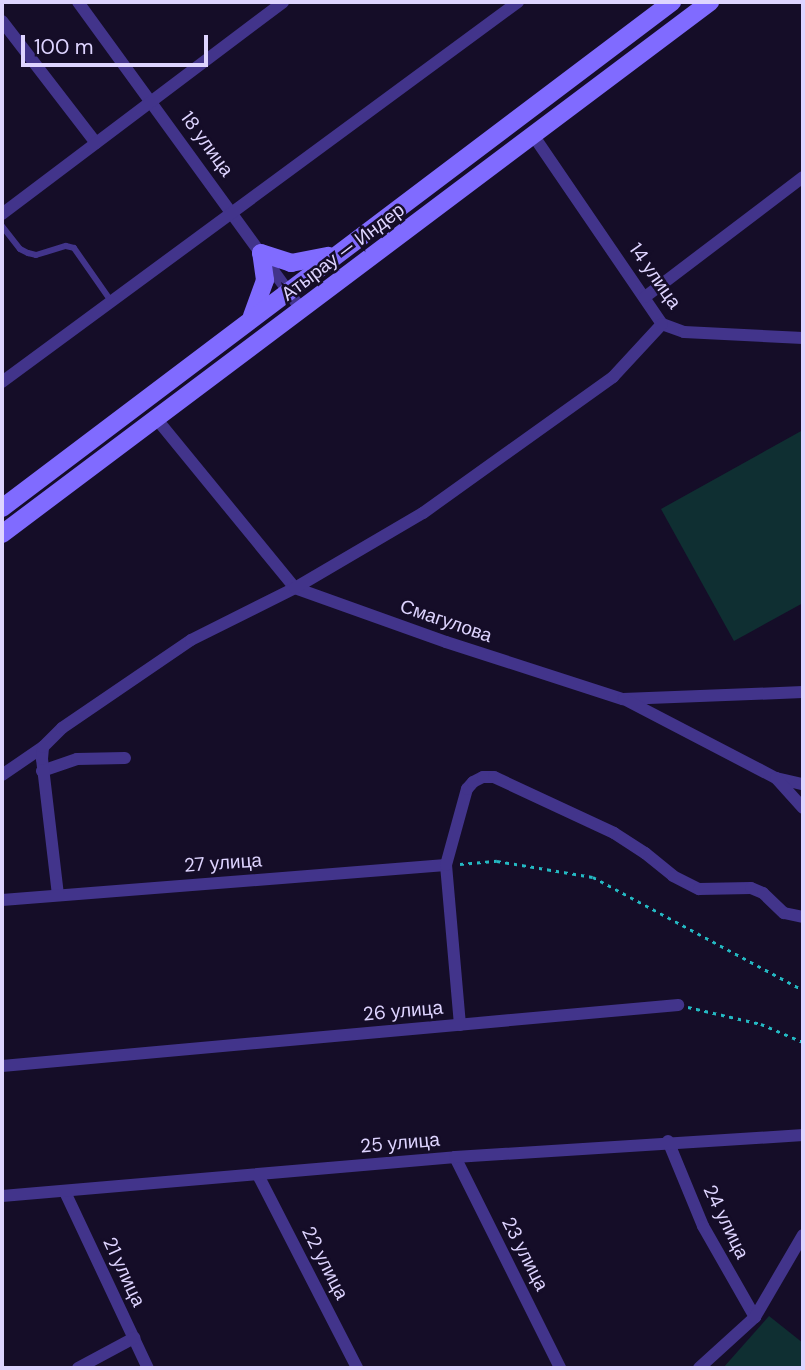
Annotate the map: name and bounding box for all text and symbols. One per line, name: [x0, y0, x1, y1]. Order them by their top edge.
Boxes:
scale bar: [24, 21, 212, 65]
text: 100 m: [34, 33, 94, 61]
street label: 18 улица: [176, 107, 238, 181]
street label: Атырау — Индер: [277, 198, 409, 306]
street label: 14 улица: [624, 239, 686, 313]
street label: Смагулова: [397, 595, 495, 647]
street label: 27 улица: [183, 849, 263, 877]
street label: 26 улица: [362, 996, 444, 1026]
street label: 25 улица: [359, 1128, 441, 1158]
street label: 24 улица: [698, 1181, 754, 1263]
street label: 23 улица: [497, 1213, 553, 1295]
street label: 22 улица: [297, 1223, 353, 1303]
street label: 21 улица: [98, 1234, 150, 1310]

